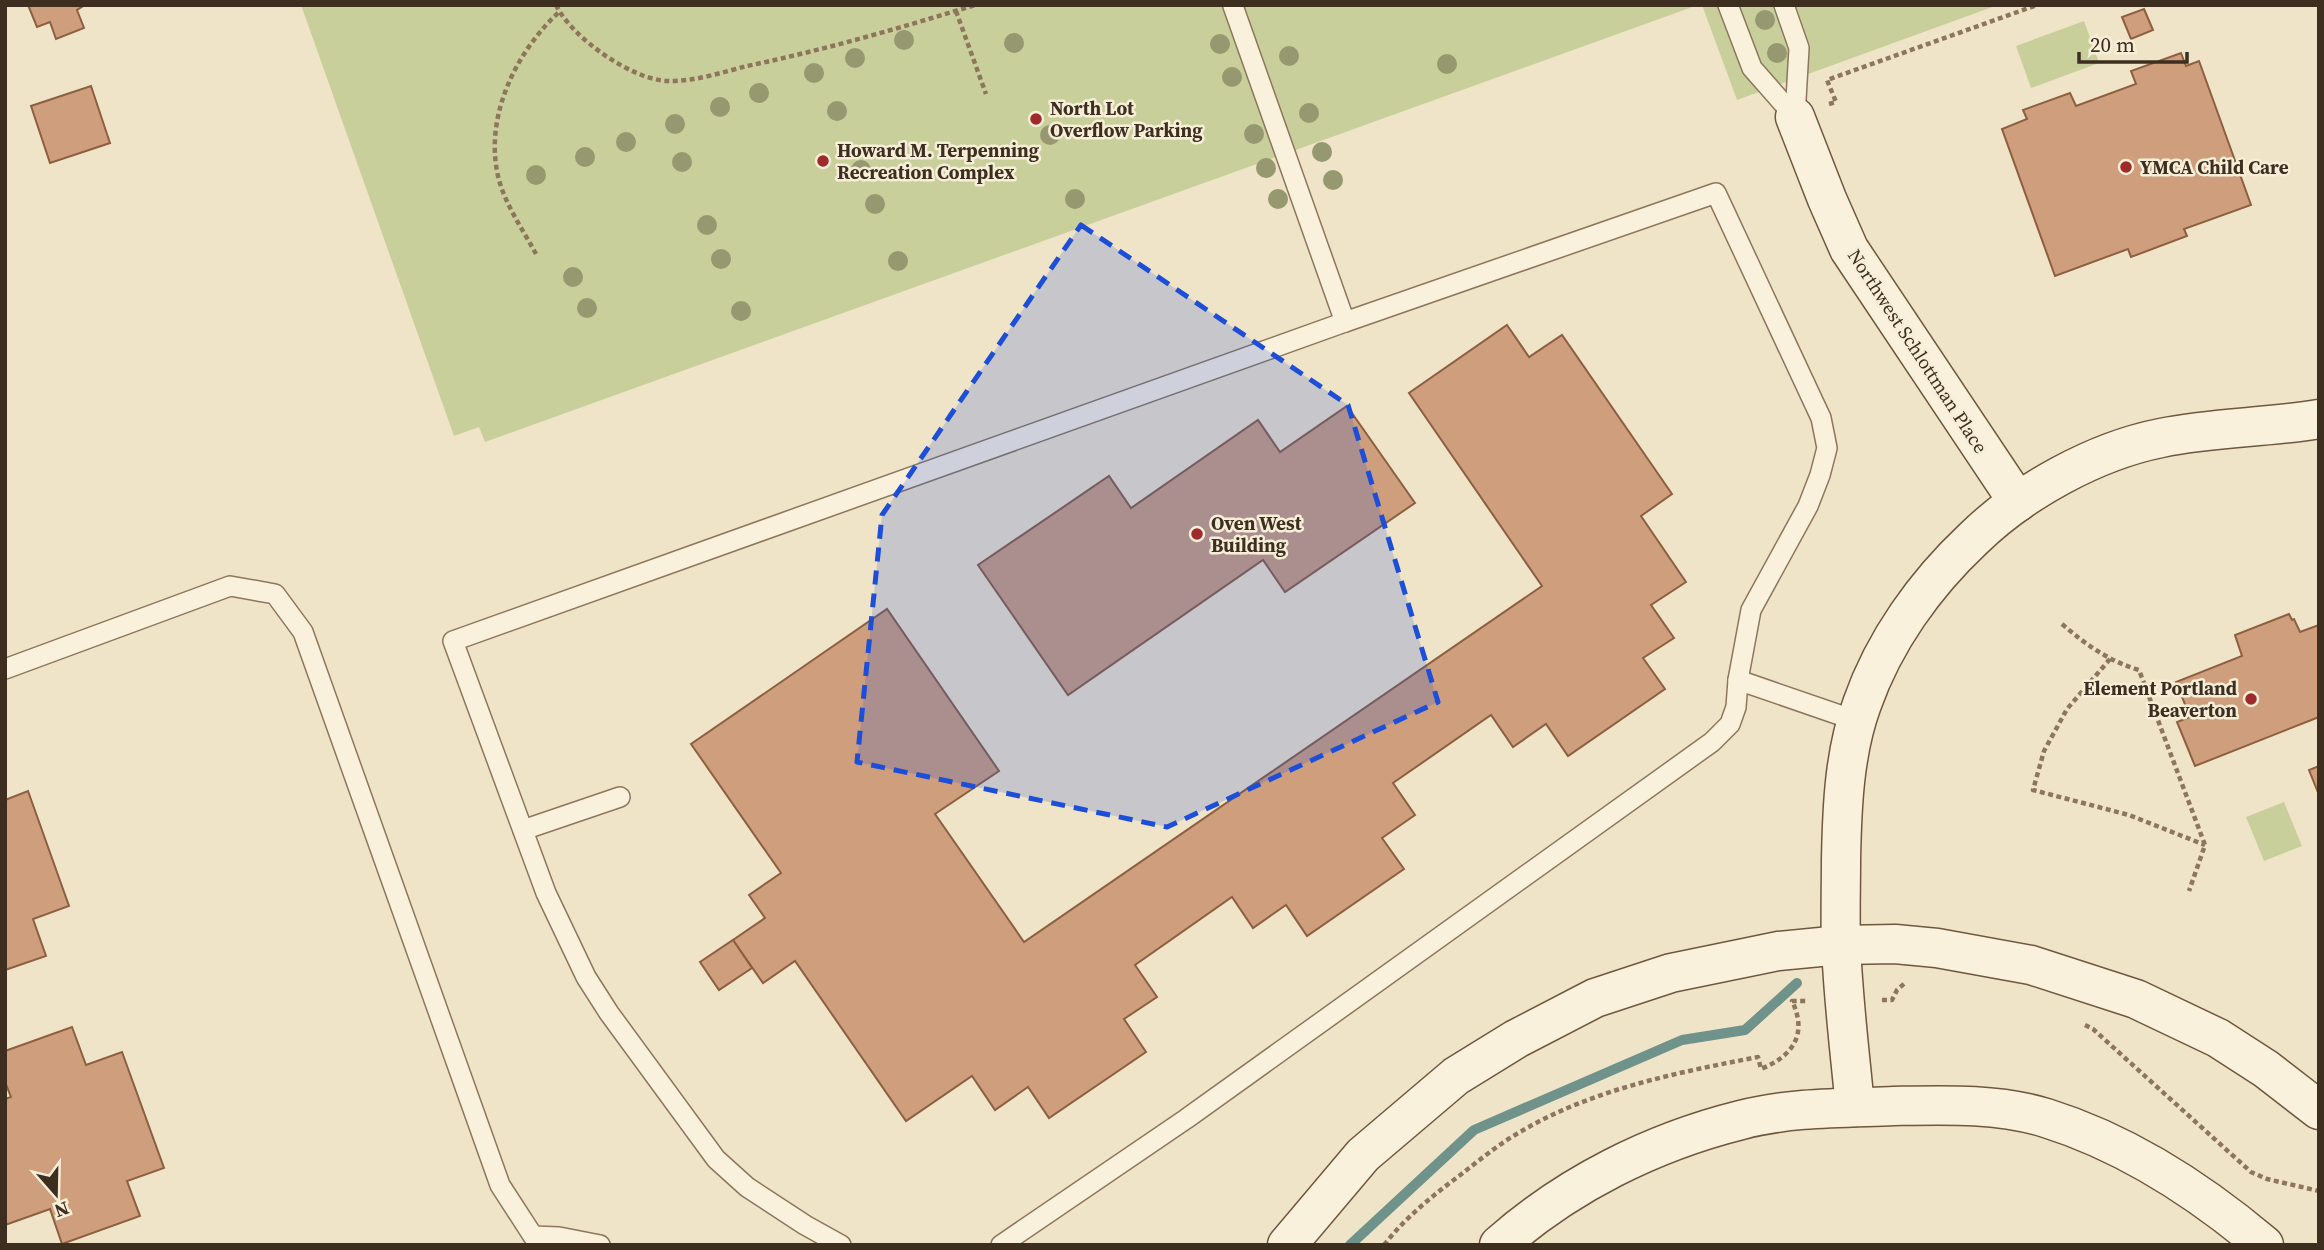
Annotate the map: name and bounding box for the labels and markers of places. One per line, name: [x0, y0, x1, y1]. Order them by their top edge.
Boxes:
place label: North Lot Overflow Parking: [1050, 95, 1203, 143]
marker: North Lot Overflow Parking: [1028, 111, 1044, 127]
place label: Howard M. Terpenning Recreation Complex: [837, 137, 1040, 185]
marker: Howard M. Terpenning Recreation Complex: [815, 153, 831, 169]
place label: YMCA Child Care: [2140, 154, 2289, 180]
marker: YMCA Child Care: [2118, 159, 2134, 175]
place label: Oven West Building: [1211, 510, 1302, 558]
marker: Oven West Building: [1189, 526, 1205, 542]
place label: Element Portland Beaverton: [2083, 675, 2237, 723]
marker: Element Portland Beaverton: [2243, 691, 2259, 707]

